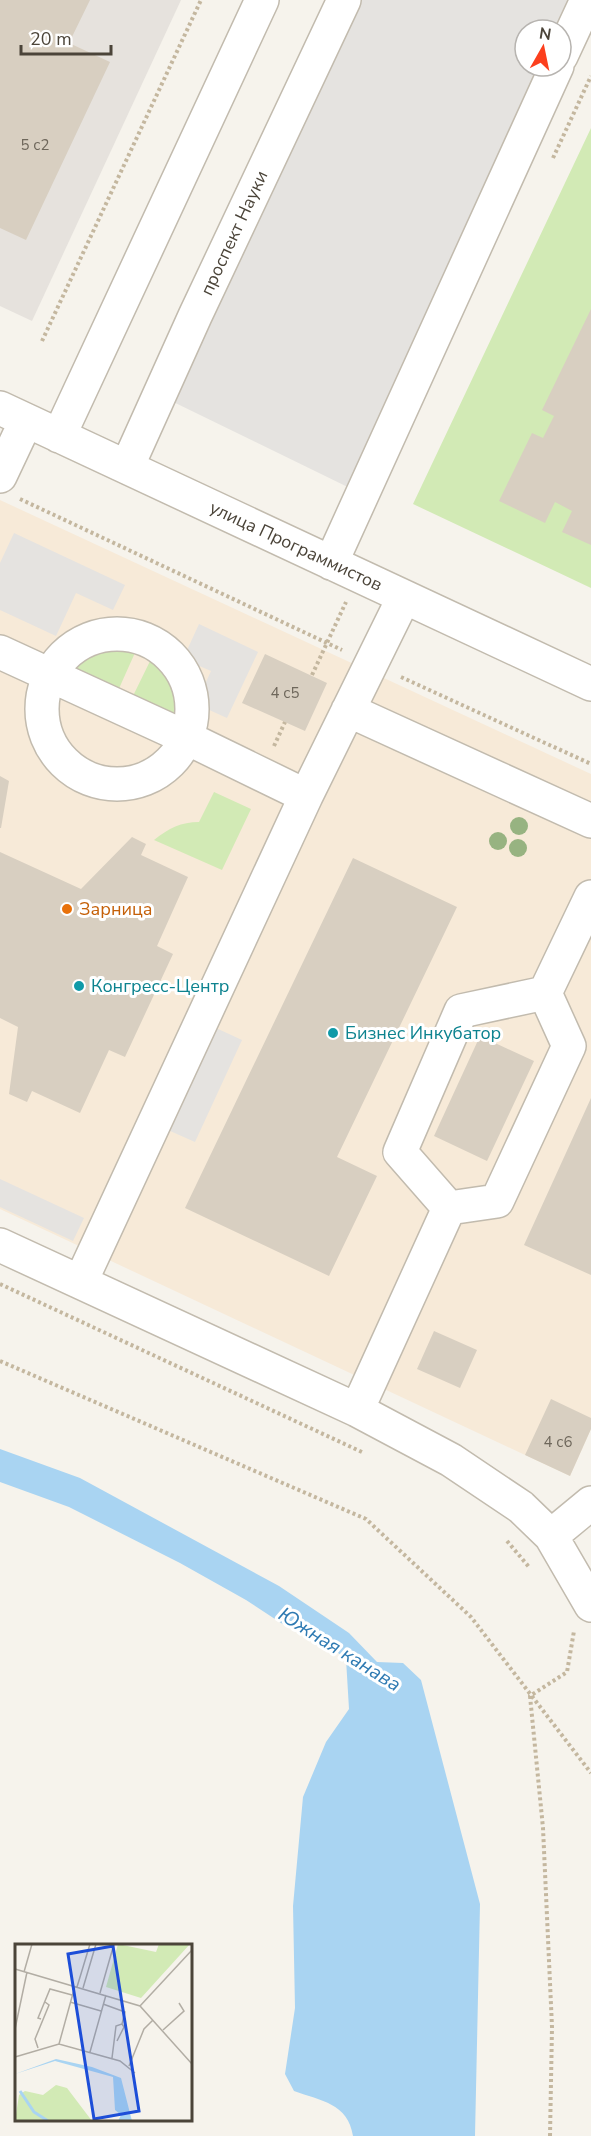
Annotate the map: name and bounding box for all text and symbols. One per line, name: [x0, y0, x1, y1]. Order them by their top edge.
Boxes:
scale bar: [21, 18, 111, 56]
north arrow: [513, 18, 573, 78]
text: N: [538, 22, 553, 46]
text: 20 m: [30, 27, 72, 51]
house number: 5 с2: [21, 135, 49, 155]
street label: проспект Науки: [195, 167, 273, 299]
street label: улица Программистов: [206, 495, 387, 597]
house number: 4 с5: [271, 683, 299, 703]
place label: Зарница: [79, 897, 152, 921]
marker: Зарница: [60, 902, 74, 916]
place label: Конгресс-Центр: [91, 974, 229, 998]
marker: Конгресс-Центр: [72, 979, 86, 993]
place label: Бизнес Инкубатор: [345, 1021, 501, 1045]
marker: Бизнес Инкубатор: [326, 1026, 340, 1040]
house number: 4 с6: [544, 1432, 572, 1452]
water label: Южная канава: [273, 1601, 406, 1698]
inset map: [15, 1944, 192, 2121]

